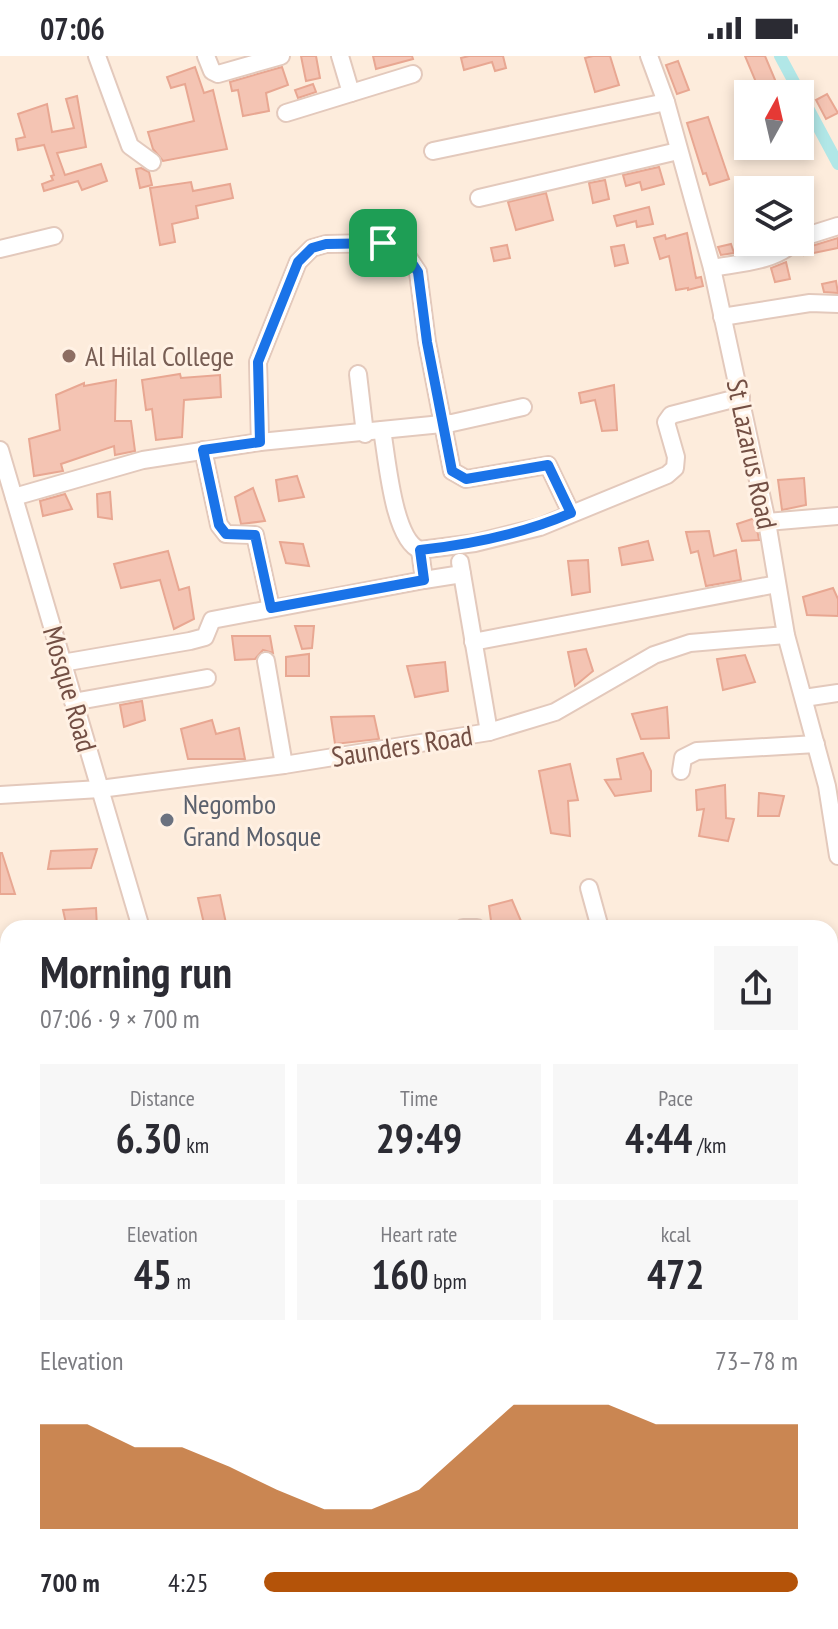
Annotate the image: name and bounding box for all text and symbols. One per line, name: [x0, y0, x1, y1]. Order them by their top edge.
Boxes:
text: 07:06: [40, 9, 105, 48]
north arrow: [734, 80, 814, 160]
map controls: [734, 80, 814, 256]
button: layers: [734, 176, 814, 256]
pin: [349, 209, 417, 277]
icon: arrive: [361, 221, 405, 265]
place label: Al Hilal College: [85, 337, 234, 374]
marker: Al Hilal College: [60, 347, 78, 365]
street label: St Lazarus Road: [719, 376, 786, 532]
street label: Mosque Road: [35, 622, 106, 756]
street label: Saunders Road: [329, 716, 475, 775]
place label: Negombo Grand Mosque: [183, 785, 321, 854]
marker: Negombo Grand Mosque: [158, 811, 176, 829]
text: Morning run: [40, 943, 232, 1000]
button: share: [714, 946, 798, 1030]
text: 07:06 · 9 × 700 m: [40, 1002, 200, 1035]
text: Distance: [130, 1084, 195, 1112]
text: Time: [400, 1084, 438, 1112]
text: Pace: [658, 1084, 693, 1112]
text: 6.30: [116, 1112, 181, 1164]
text: 29:49: [376, 1112, 462, 1164]
text: 4:44: [625, 1112, 692, 1164]
text: km: [181, 1131, 209, 1159]
text: /km: [692, 1131, 726, 1159]
text: Elevation: [127, 1220, 198, 1248]
text: Heart rate: [381, 1220, 457, 1248]
text: kcal: [661, 1220, 691, 1248]
text: 45: [134, 1248, 172, 1300]
text: 160: [371, 1248, 429, 1300]
text: 472: [647, 1248, 704, 1300]
text: m: [172, 1267, 191, 1295]
text: bpm: [429, 1267, 467, 1295]
text: Elevation: [40, 1344, 123, 1377]
text: 73–78 m: [715, 1344, 798, 1377]
text: 700 m: [40, 1566, 100, 1599]
text: 4:25: [168, 1566, 208, 1599]

